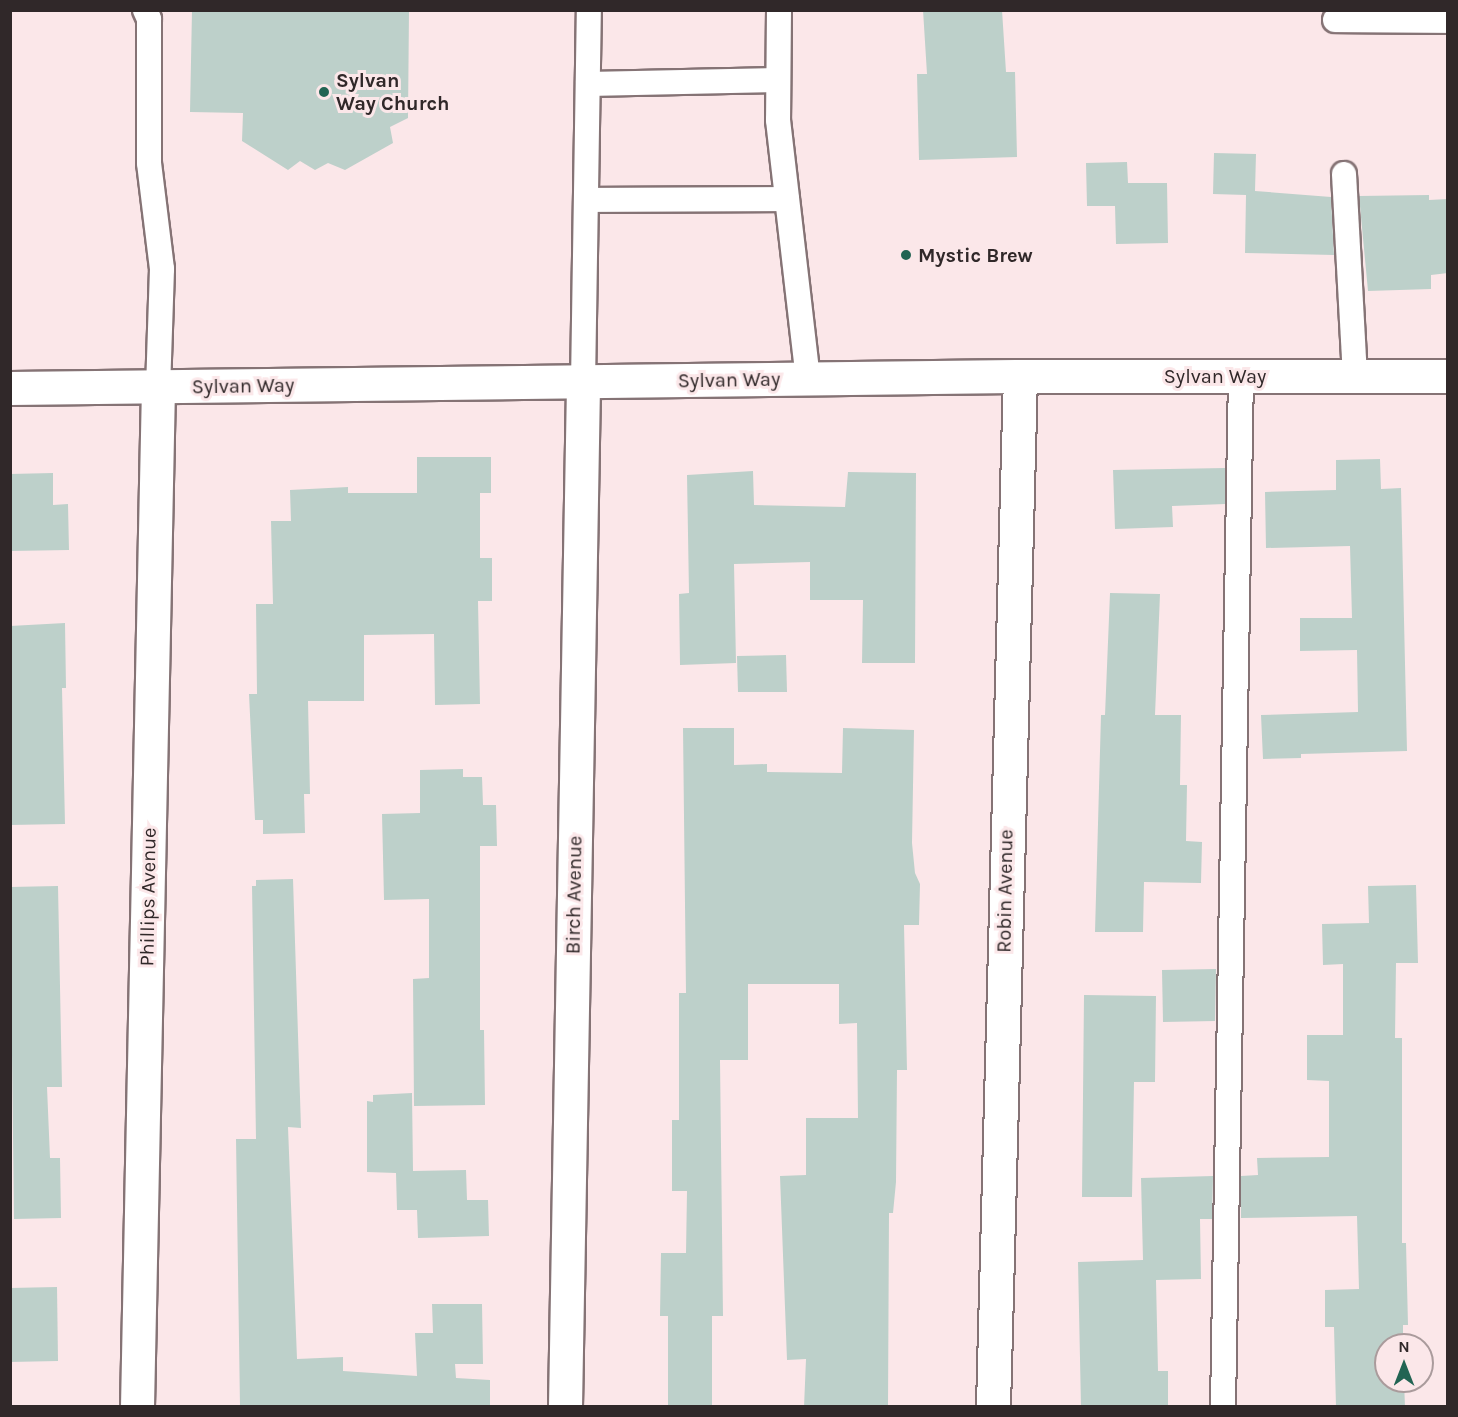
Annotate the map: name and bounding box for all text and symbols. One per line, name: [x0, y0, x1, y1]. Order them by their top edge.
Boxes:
place label: Sylvan Way Church: [336, 68, 450, 115]
marker: Sylvan Way Church: [317, 85, 331, 99]
place label: Mystic Brew: [918, 243, 1033, 267]
marker: Mystic Brew: [899, 248, 913, 262]
street label: Sylvan Way: [1164, 364, 1266, 388]
street label: Sylvan Way: [678, 367, 780, 393]
street label: Sylvan Way: [192, 373, 294, 399]
street label: Phillips Avenue: [135, 827, 161, 967]
street label: Robin Avenue: [992, 829, 1018, 953]
street label: Birch Avenue: [561, 836, 587, 954]
north arrow: [1374, 1333, 1434, 1393]
text: N: [1398, 1337, 1410, 1356]

